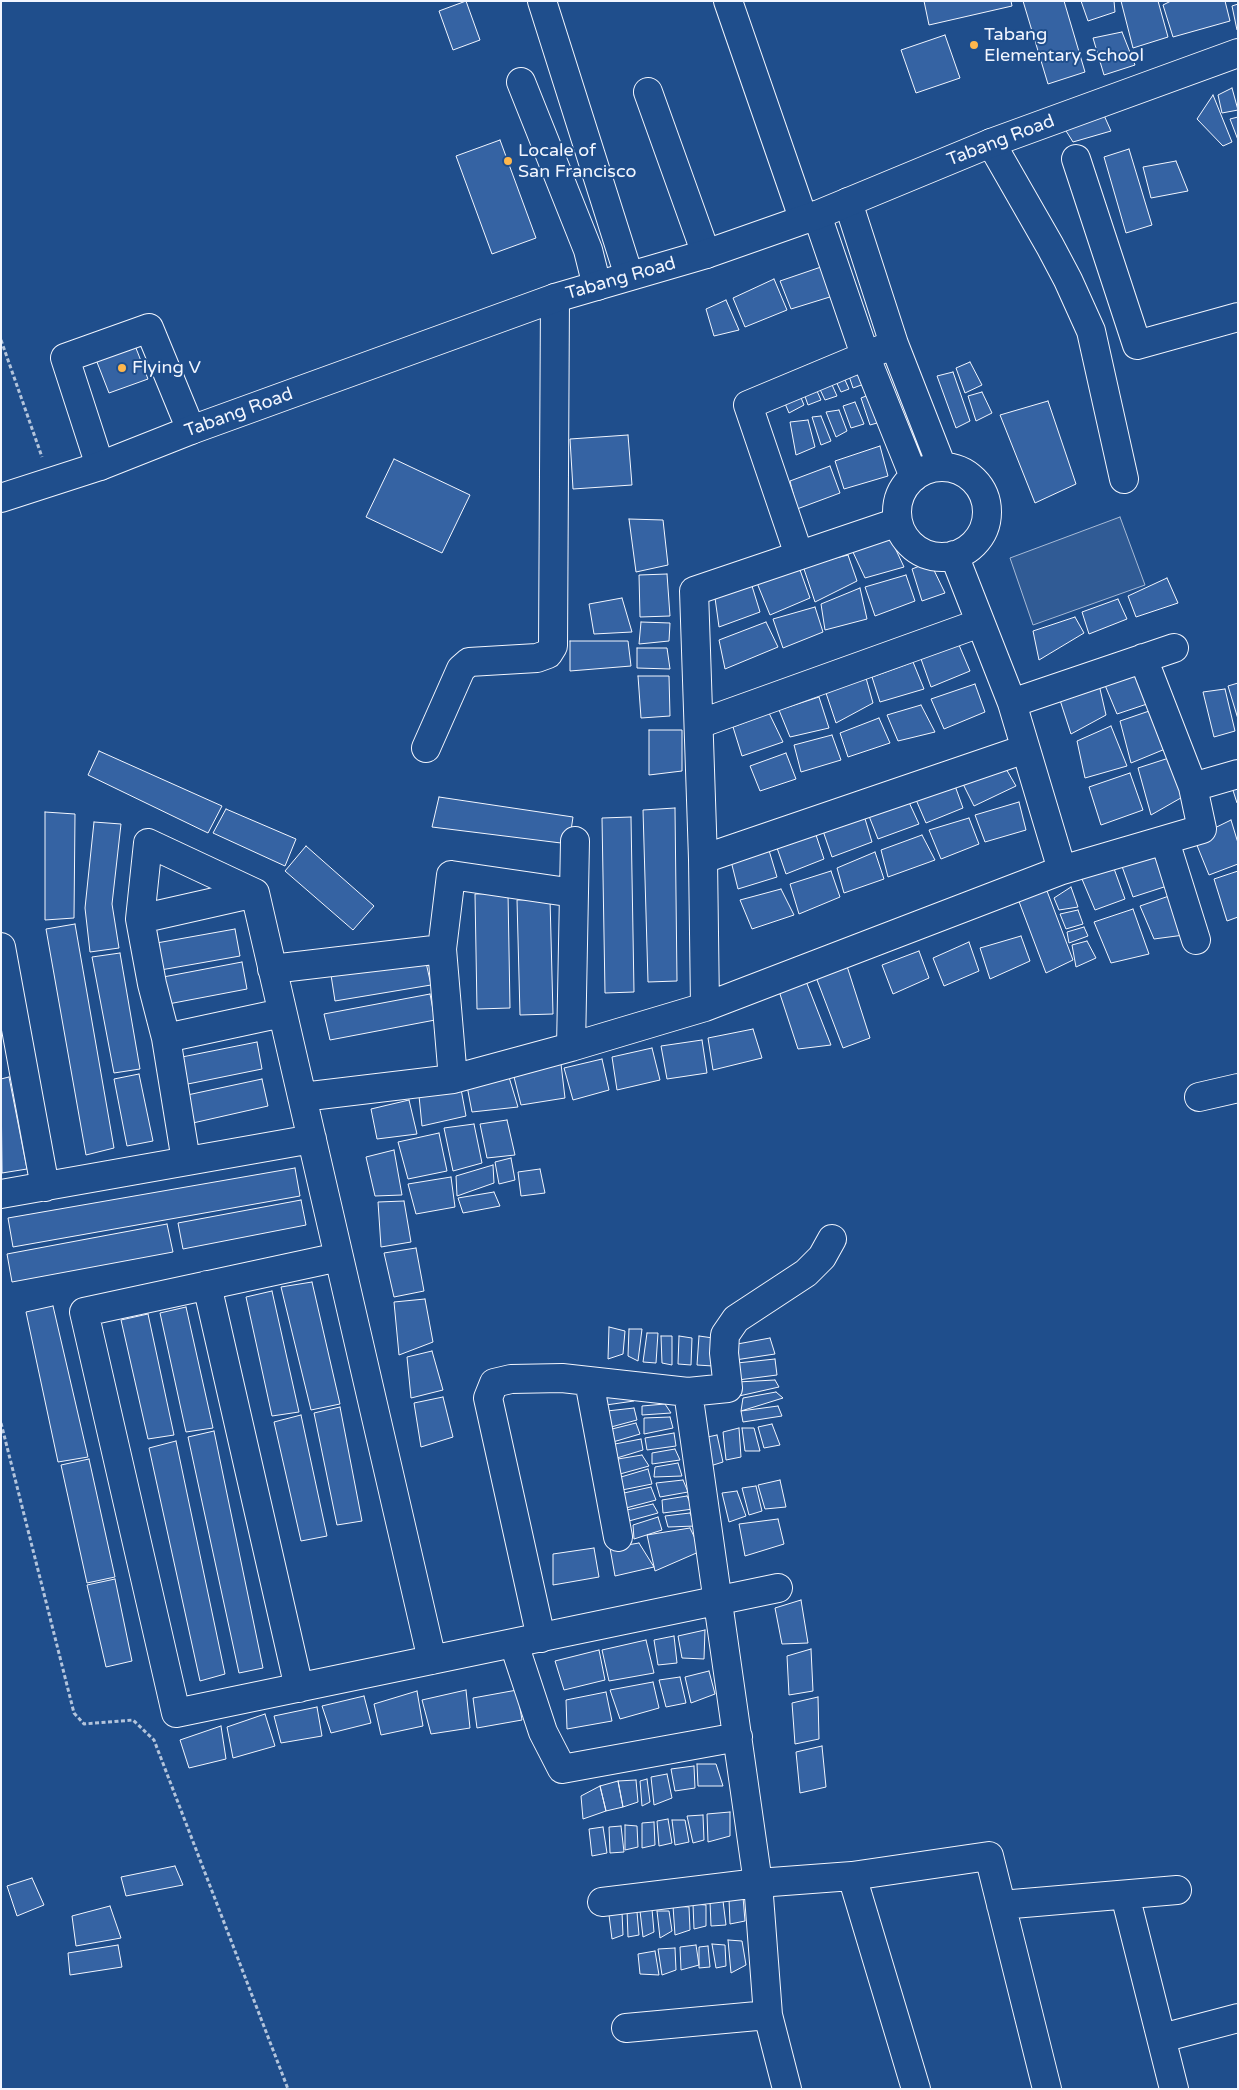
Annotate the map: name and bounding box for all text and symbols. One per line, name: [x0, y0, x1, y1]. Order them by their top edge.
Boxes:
place label: Tabang Elementary School: [984, 24, 1144, 66]
marker: Tabang Elementary School: [968, 39, 980, 51]
street label: Tabang Road: [944, 111, 1058, 171]
place label: Locale of San Francisco: [518, 140, 636, 182]
marker: Locale of San Francisco: [502, 155, 514, 167]
street label: Tabang Road: [564, 253, 678, 305]
place label: Flying V: [132, 357, 201, 379]
marker: Flying V: [116, 362, 128, 374]
street label: Tabang Road: [182, 383, 296, 443]

